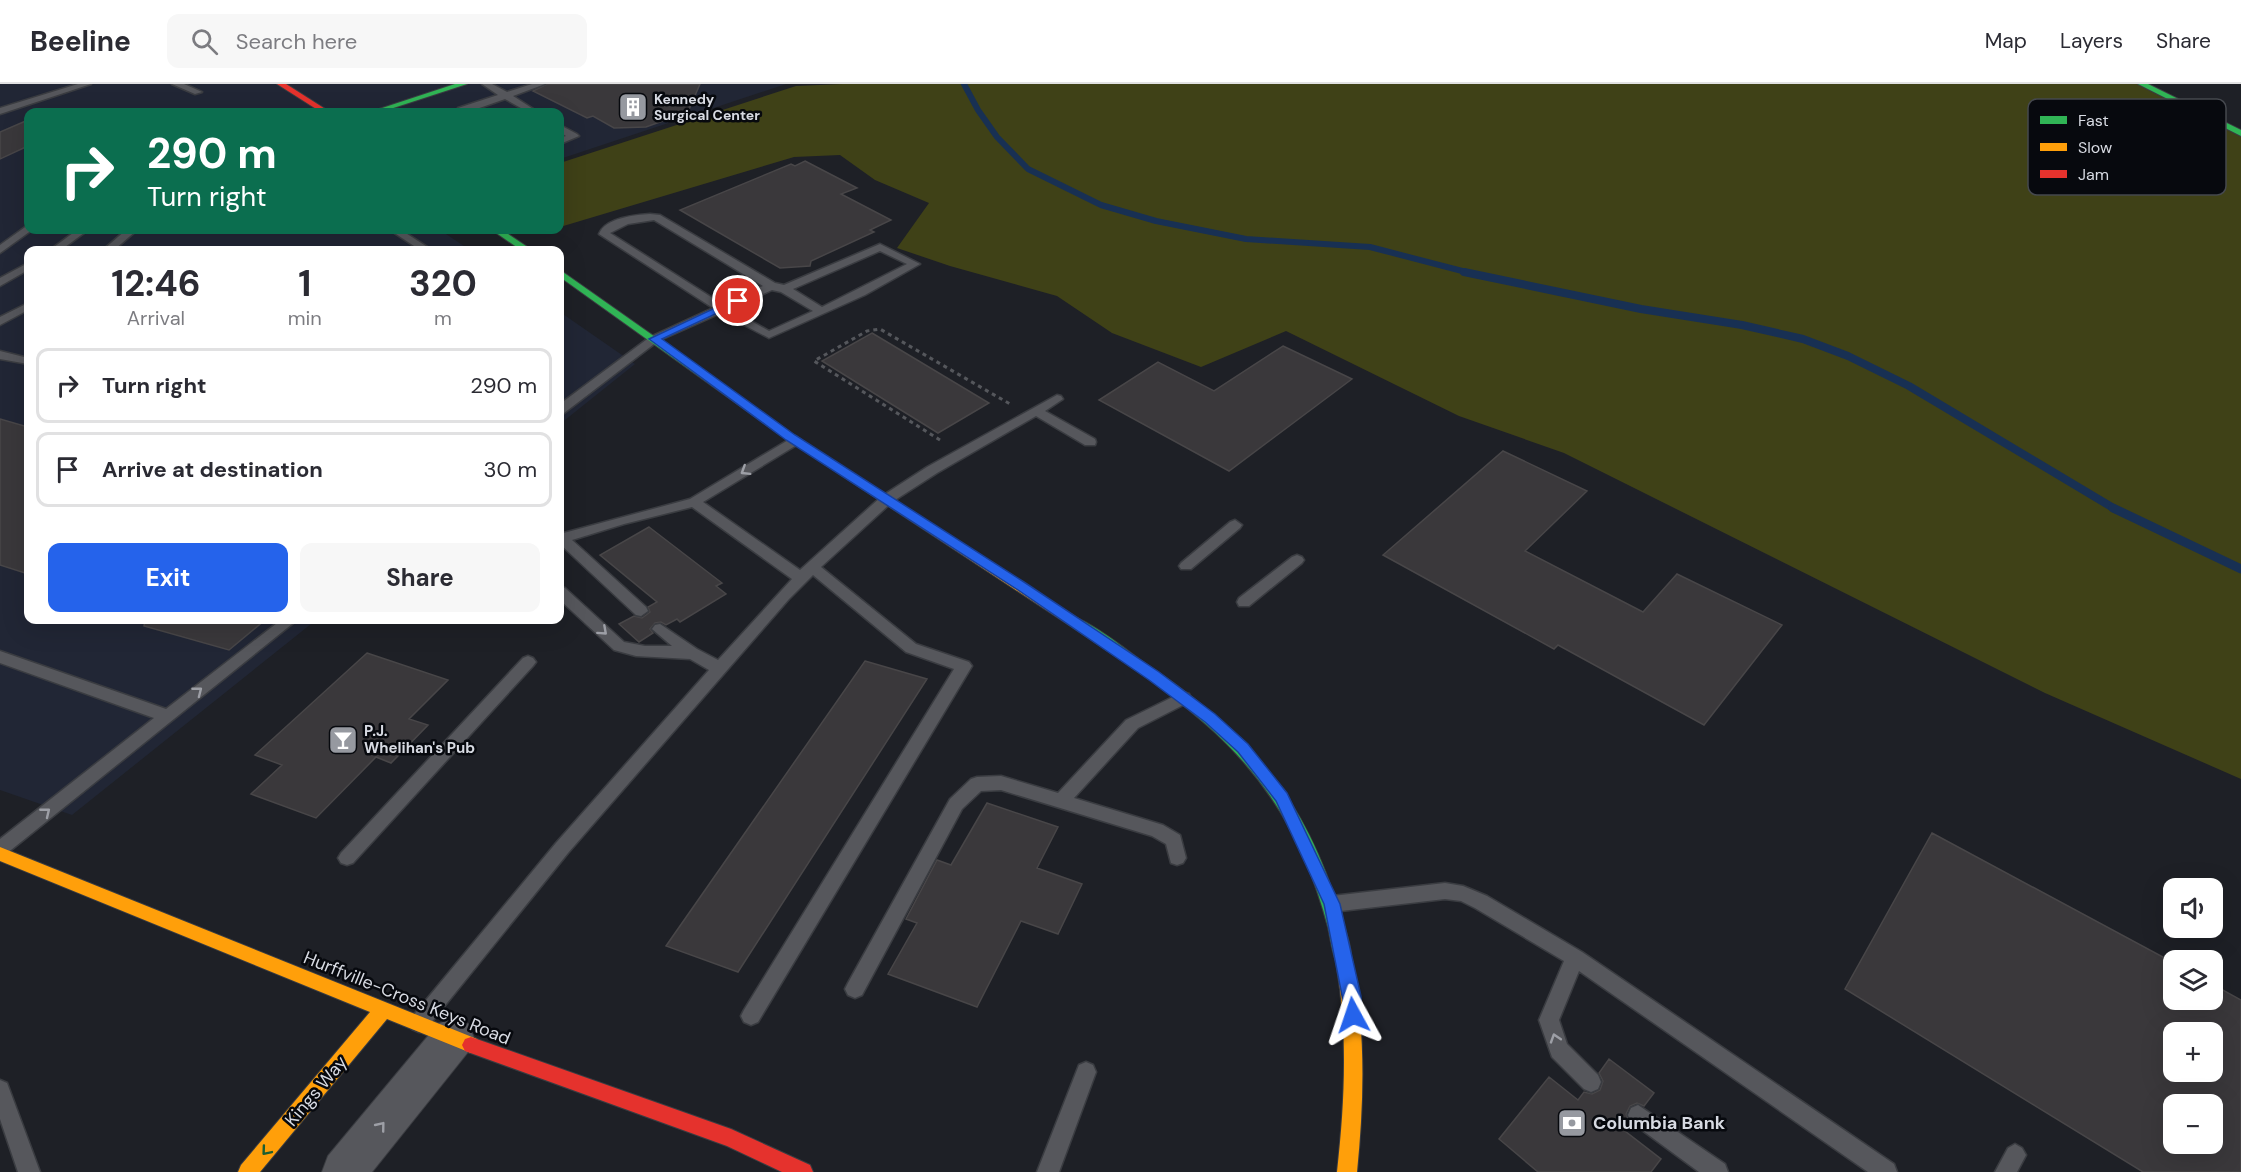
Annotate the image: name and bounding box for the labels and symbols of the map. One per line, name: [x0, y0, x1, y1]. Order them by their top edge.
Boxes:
place label: Kennedy Surgical Center: [654, 90, 760, 124]
building icon: Kennedy Surgical Center: [617, 91, 649, 123]
legend: [2028, 99, 2226, 195]
text: Fast: [2078, 110, 2109, 131]
text: Slow: [2078, 137, 2112, 158]
text: Jam: [2078, 164, 2109, 185]
pin: [712, 275, 763, 326]
one-way arrow: [741, 463, 751, 475]
one-way arrow: [596, 624, 606, 635]
one-way arrow: [192, 687, 203, 698]
place label: P.J. Whelihan's Pub: [364, 721, 475, 758]
bar icon: P.J. Whelihan's Pub: [327, 724, 359, 756]
one-way arrow: [39, 809, 50, 820]
street label: Hurffville-Cross Keys Road: [300, 945, 514, 1051]
position arrow: [1321, 983, 1385, 1047]
one-way arrow: [1549, 1033, 1562, 1044]
street label: Kings Way: [279, 1051, 353, 1131]
bank icon: Columbia Bank: [1556, 1107, 1588, 1139]
place label: Columbia Bank: [1593, 1111, 1726, 1135]
one-way arrow: [374, 1122, 385, 1133]
one-way arrow: [262, 1144, 273, 1155]

